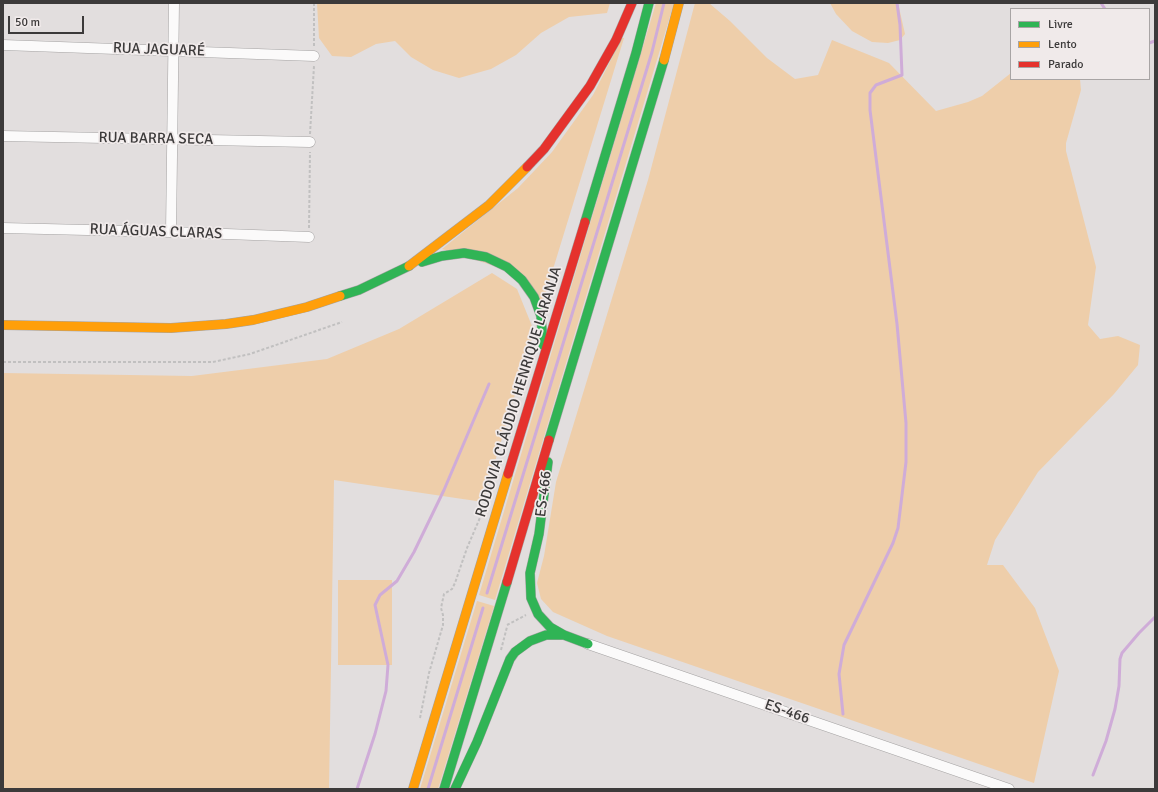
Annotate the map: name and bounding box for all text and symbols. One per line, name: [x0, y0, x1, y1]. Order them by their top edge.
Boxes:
scale bar: [10, 8, 86, 34]
legend: [1010, 8, 1150, 80]
text: 50 m: [15, 15, 40, 30]
text: Livre: [1048, 17, 1073, 32]
text: Lento: [1048, 37, 1077, 52]
street label: RUA JAGUARÉ: [112, 39, 206, 61]
text: Parado: [1048, 57, 1084, 72]
street label: RUA BARRA SECA: [99, 129, 213, 149]
street label: RUA ÁGUAS CLARAS: [89, 221, 223, 243]
street label: RODOVIA CLÁUDIO HENRIQUE LARANJA: [472, 264, 566, 520]
street label: ES-466: [532, 470, 556, 518]
street label: ES-466: [762, 696, 812, 728]

